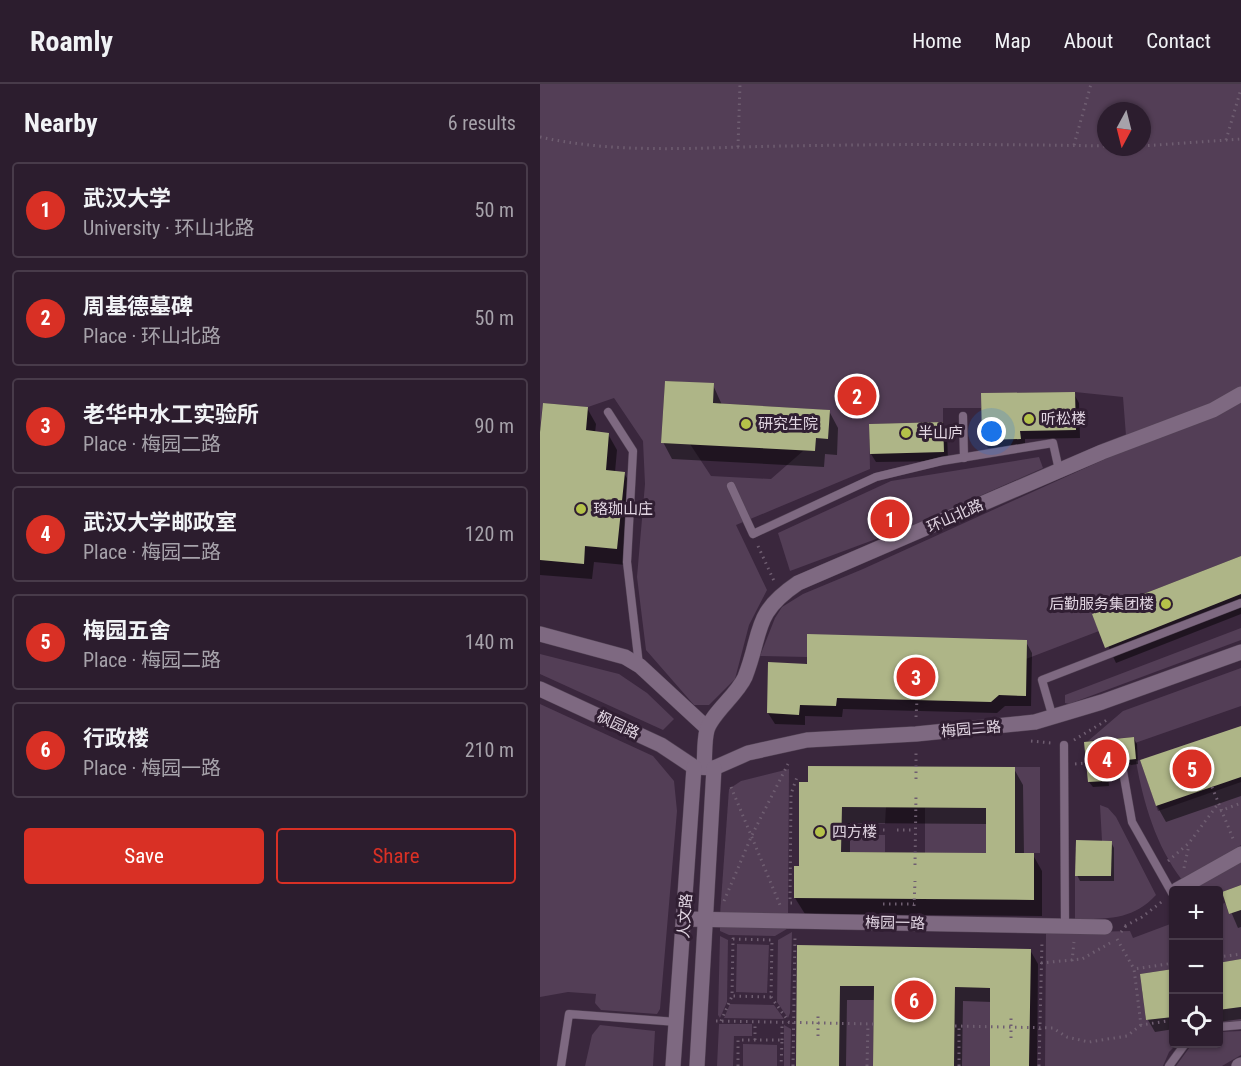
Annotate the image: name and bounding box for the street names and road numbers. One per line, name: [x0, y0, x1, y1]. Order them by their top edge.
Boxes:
street label: 环山北路: [924, 496, 986, 536]
street label: 枫园路: [594, 707, 642, 743]
street label: 梅园二路: [940, 717, 1002, 741]
street label: 人文路: [674, 893, 696, 939]
street label: 梅园一路: [865, 913, 925, 933]

